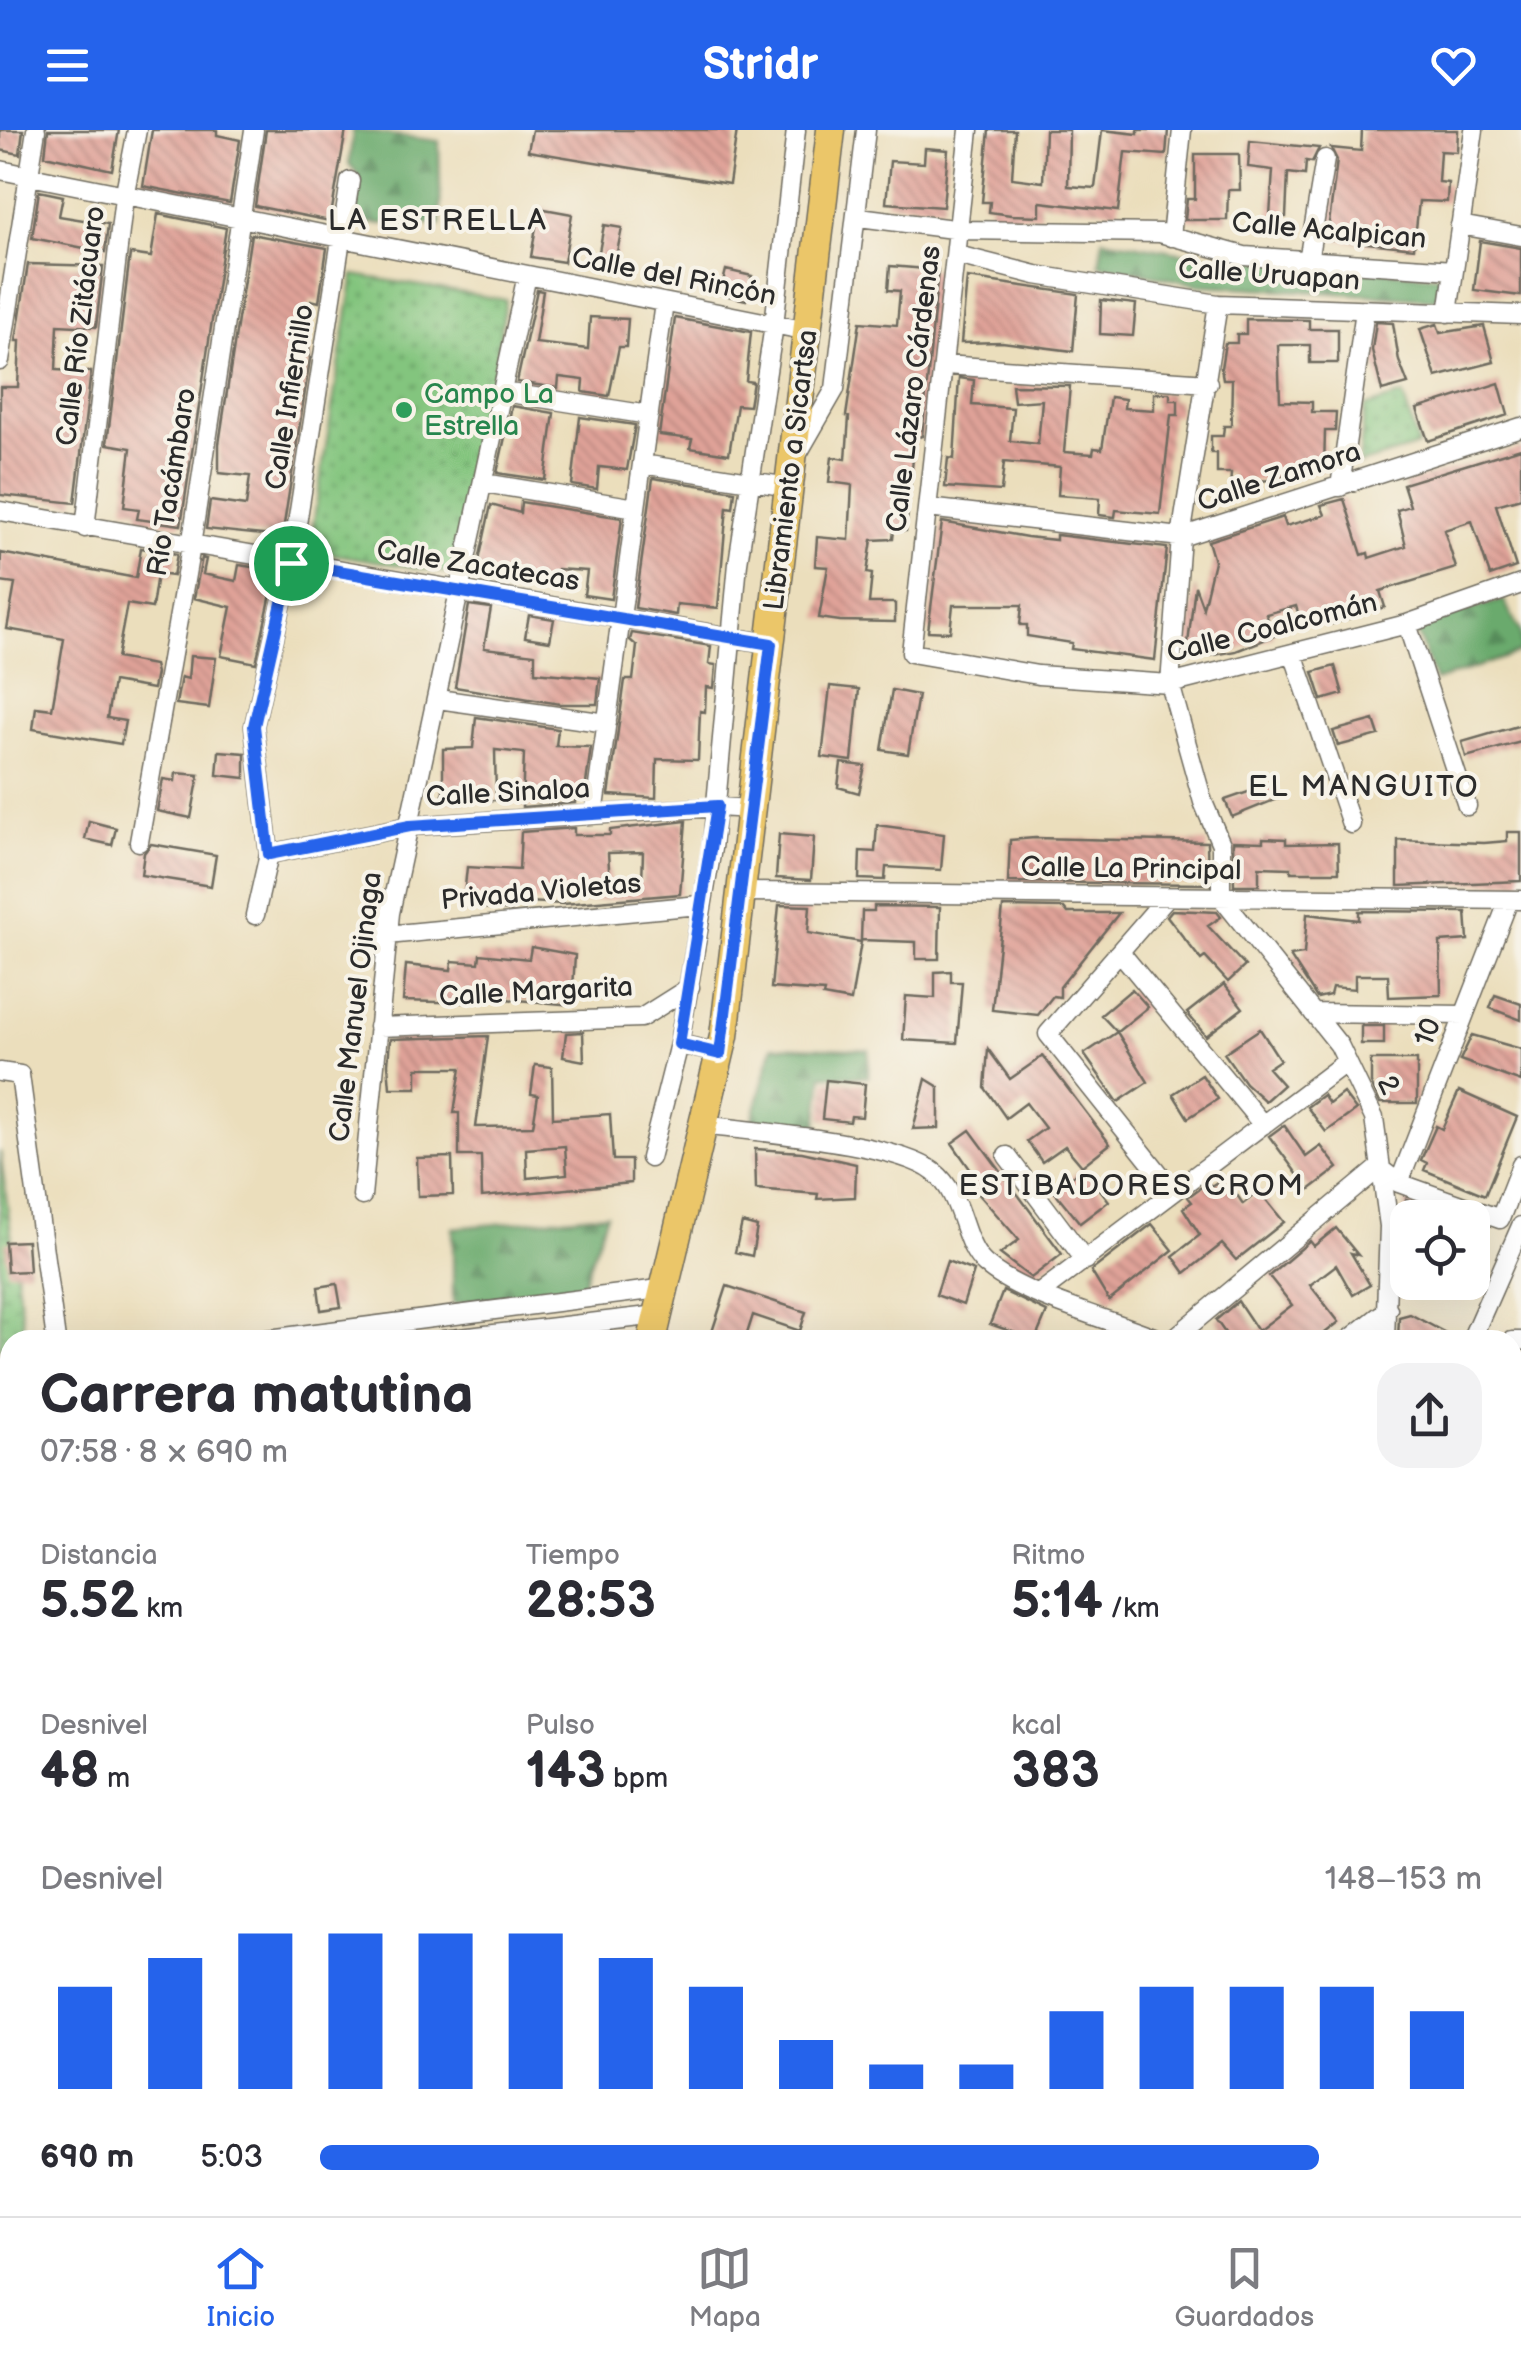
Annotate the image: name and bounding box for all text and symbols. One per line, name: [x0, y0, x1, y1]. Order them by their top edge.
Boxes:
icon: menu: [40, 38, 95, 93]
text: Stridr: [703, 38, 818, 93]
icon: heart: [1426, 38, 1481, 93]
district label: LA ESTRELLA: [328, 203, 548, 239]
street label: Calle Río Zitácuaro: [50, 204, 112, 448]
street label: Calle Acalpican: [1230, 206, 1428, 256]
street label: Calle del Rincón: [569, 241, 779, 313]
street label: Calle Lázaro Cárdenas: [880, 244, 948, 534]
street label: Calle Uruapan: [1177, 252, 1361, 298]
street label: Calle Infiernillo: [259, 302, 321, 492]
street label: Libramiento a Sicartsa: [757, 328, 825, 612]
place label: Campo La Estrella: [424, 378, 554, 443]
street label: Río Tacámbaro: [141, 386, 203, 578]
marker: Campo La Estrella: [393, 399, 415, 421]
street label: Calle Zamora: [1193, 435, 1365, 519]
pin: [249, 521, 334, 606]
street label: Calle Zacatecas: [374, 534, 582, 598]
icon: arrive: [264, 536, 319, 591]
street label: Calle Coalcomán: [1163, 586, 1381, 670]
district label: EL MANGUITO: [1248, 769, 1480, 805]
street label: Calle Sinaloa: [425, 772, 591, 814]
street label: Calle La Principal: [1020, 851, 1242, 887]
street label: Privada Violetas: [440, 867, 643, 917]
street label: Calle Manuel Ojinaga: [323, 870, 389, 1144]
street label: Calle Margarita: [438, 970, 634, 1014]
street label: 10: [1408, 1013, 1448, 1051]
street label: 2: [1370, 1070, 1407, 1100]
district label: ESTIBADORES CROM: [959, 1168, 1305, 1204]
map controls: [1390, 1200, 1490, 1300]
button: locate: [1390, 1200, 1490, 1300]
text: Carrera matutina: [40, 1362, 474, 1429]
button: share: [1377, 1363, 1482, 1468]
text: 07:58 · 8 × 690 m: [40, 1433, 288, 1472]
text: Distancia: [40, 1539, 158, 1572]
text: Tiempo: [526, 1539, 620, 1572]
text: Ritmo: [1011, 1539, 1085, 1572]
text: 5.52: [40, 1572, 139, 1632]
text: 28:53: [526, 1572, 656, 1632]
text: 5:14: [1011, 1572, 1103, 1632]
text: km: [139, 1592, 183, 1625]
text: /km: [1103, 1592, 1160, 1625]
text: Desnivel: [40, 1709, 148, 1742]
text: Pulso: [526, 1709, 595, 1742]
text: kcal: [1011, 1709, 1062, 1742]
text: 48: [40, 1742, 100, 1802]
text: 143: [526, 1742, 605, 1802]
text: 383: [1011, 1742, 1100, 1802]
text: m: [100, 1762, 130, 1795]
text: bpm: [605, 1762, 668, 1795]
text: Desnivel: [40, 1860, 163, 1899]
text: 148–153 m: [1325, 1860, 1482, 1899]
text: 690 m: [40, 2138, 134, 2177]
text: 5:03: [200, 2138, 263, 2177]
tab: Inicio: [207, 2241, 275, 2334]
tab: Mapa: [689, 2241, 761, 2334]
tab: Guardados: [1174, 2241, 1314, 2334]

